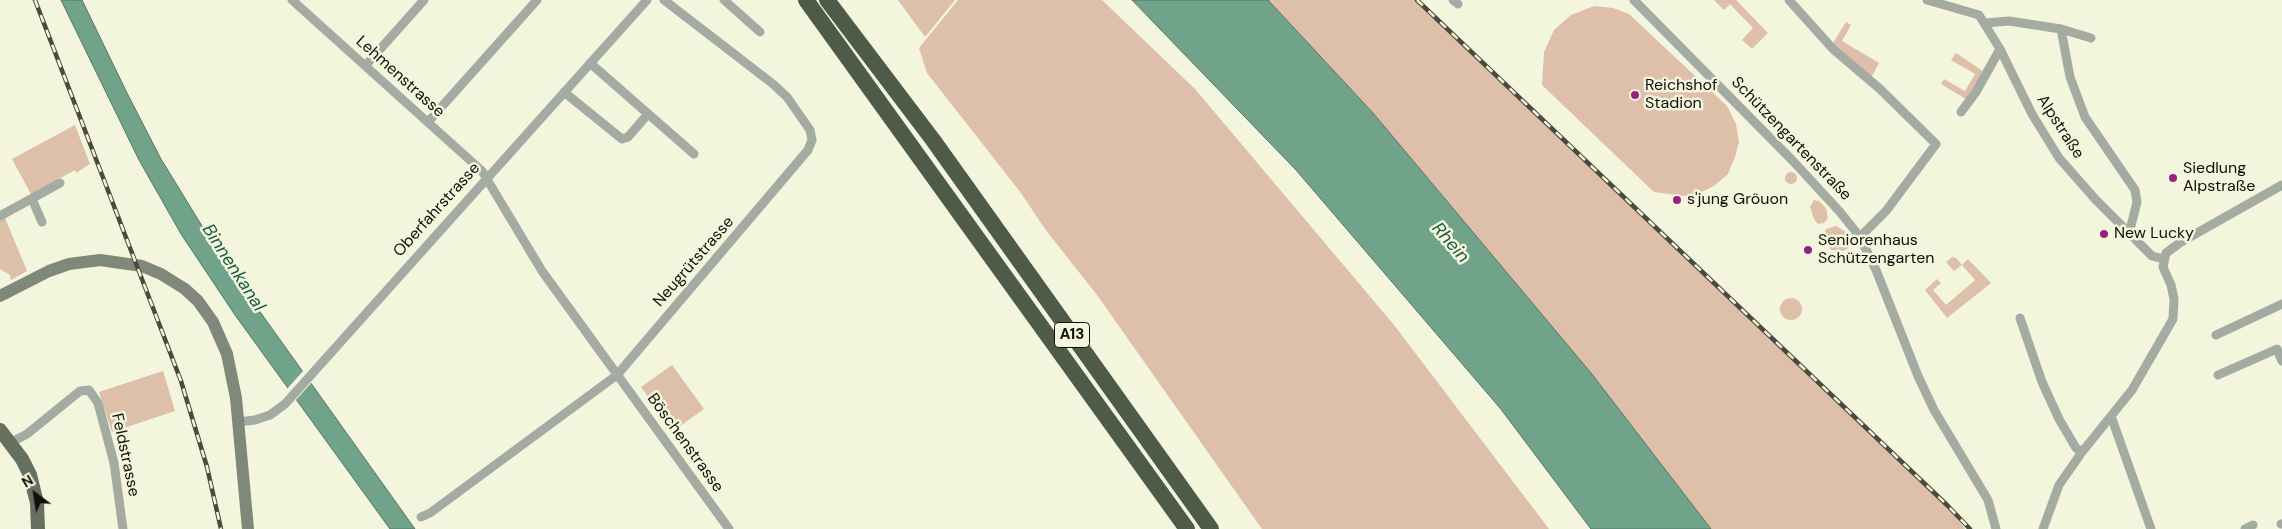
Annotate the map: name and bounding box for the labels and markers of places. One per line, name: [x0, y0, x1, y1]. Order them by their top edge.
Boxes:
place label: Reichshof Stadion: [1645, 76, 1717, 114]
marker: Reichshof Stadion: [1629, 89, 1641, 101]
place label: Siedlung Alpstraße: [2183, 159, 2255, 197]
marker: Siedlung Alpstraße: [2167, 172, 2179, 184]
place label: s'jung Gröuon: [1687, 190, 1788, 210]
marker: s'jung Gröuon: [1671, 194, 1683, 206]
place label: New Lucky: [2114, 224, 2194, 244]
marker: New Lucky: [2098, 228, 2110, 240]
place label: Seniorenhaus Schützengarten: [1818, 231, 1935, 269]
marker: Seniorenhaus Schützengarten: [1802, 244, 1814, 256]

